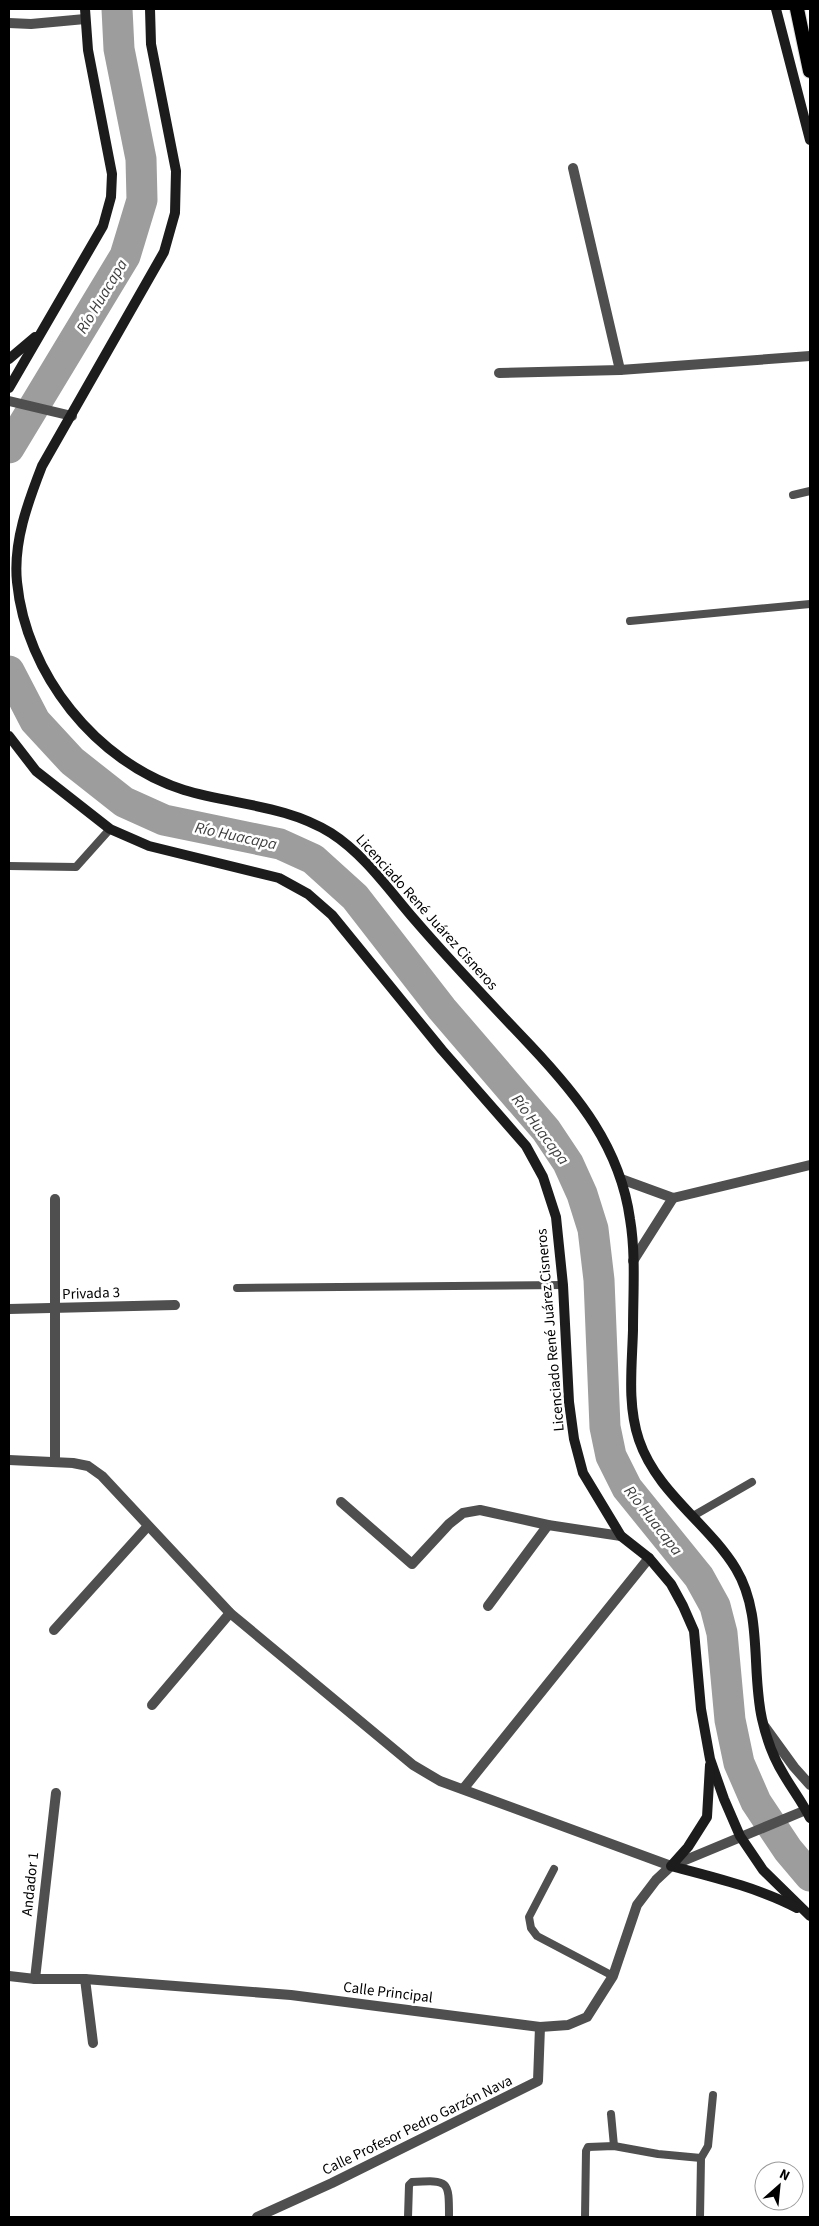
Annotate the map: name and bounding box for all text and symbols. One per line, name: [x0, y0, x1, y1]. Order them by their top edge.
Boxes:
water label: Río Huacapa: [71, 255, 133, 338]
water label: Río Huacapa: [193, 817, 279, 856]
street label: Licenciado René Juárez Cisneros: [351, 830, 503, 995]
water label: Río Huacapa: [506, 1090, 574, 1170]
street label: Licenciado René Juárez Cisneros: [531, 1228, 570, 1432]
street label: Privada 3: [62, 1282, 120, 1305]
water label: Río Huacapa: [619, 1481, 688, 1561]
street label: Andador 1: [17, 1851, 44, 1917]
street label: Calle Principal: [342, 1977, 434, 2008]
street label: Calle Profesor Pedro Garzón Nava: [319, 2070, 516, 2181]
north arrow: [754, 2161, 804, 2211]
text: N: [776, 2164, 793, 2186]

